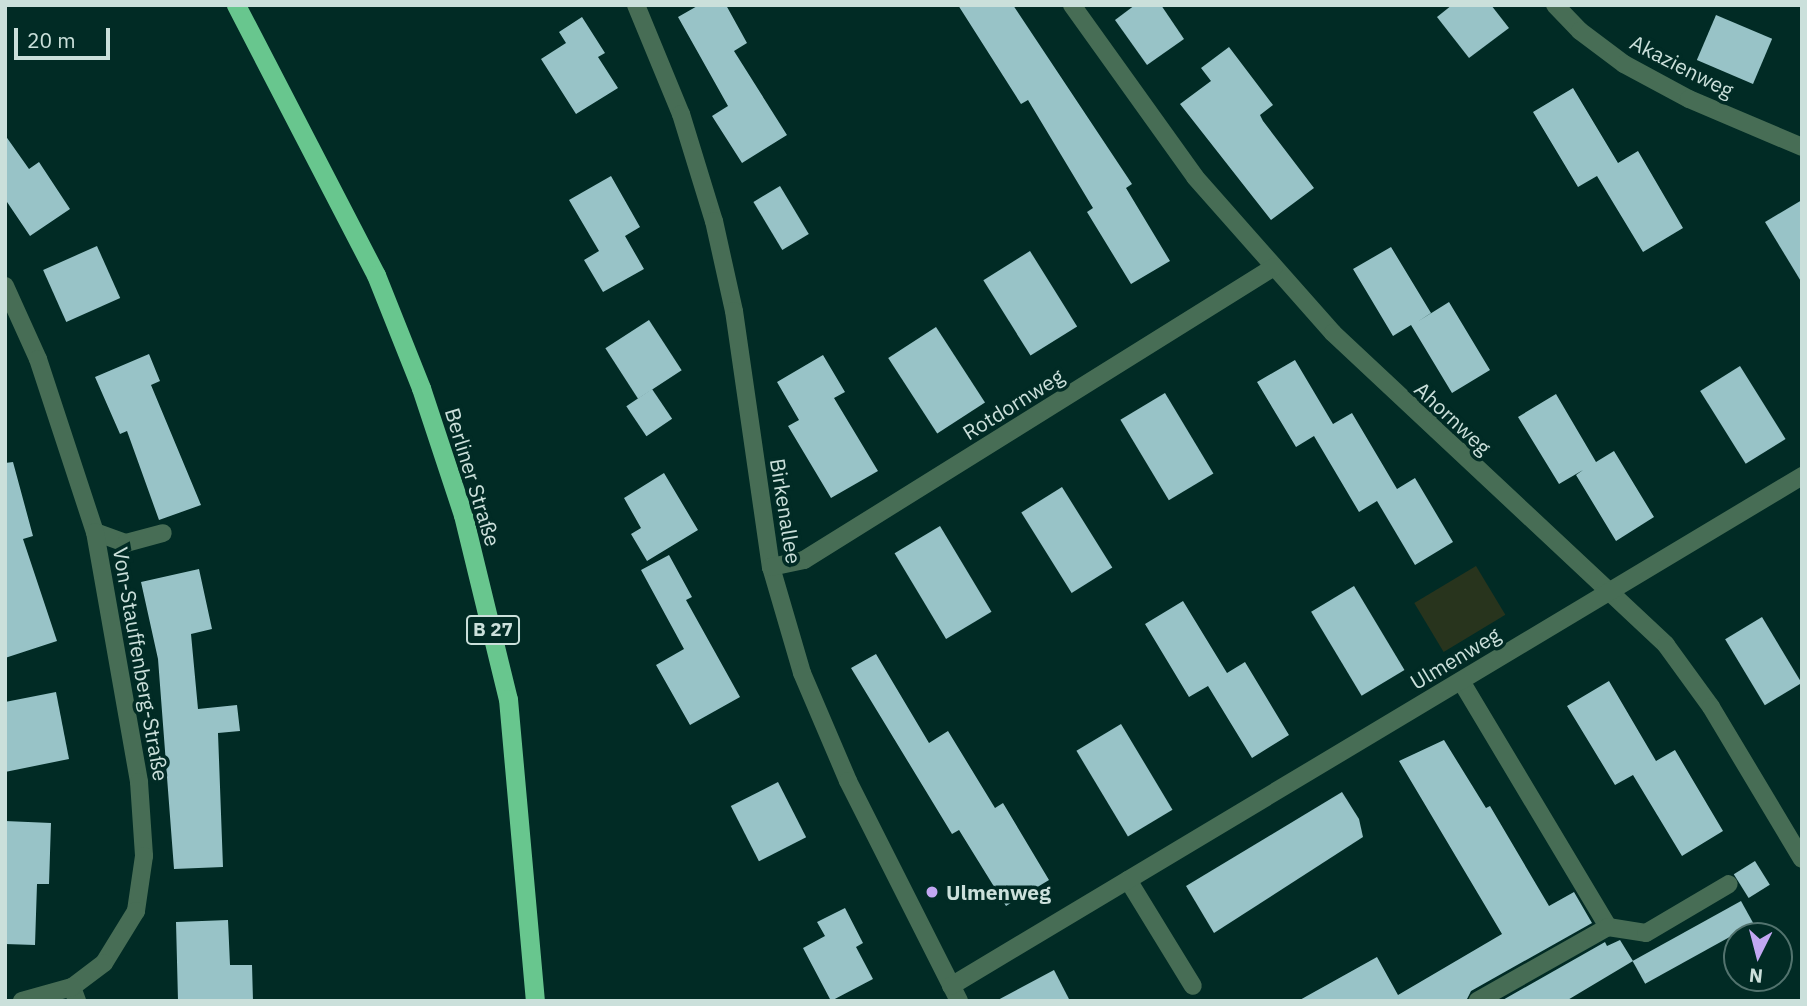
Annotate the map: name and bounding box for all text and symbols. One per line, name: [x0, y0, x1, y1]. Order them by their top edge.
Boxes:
scale bar: [18, 14, 114, 58]
text: 20 m: [27, 26, 76, 54]
street label: Akazienweg: [1626, 29, 1738, 103]
street label: Rotdornweg: [958, 363, 1068, 445]
street label: Ahornweg: [1410, 376, 1496, 460]
street label: Berliner Straße: [440, 405, 506, 549]
street label: Birkenallee: [765, 456, 807, 566]
street label: Von-Stauffenberg-Straße: [108, 545, 174, 783]
road number: B 27: [465, 614, 521, 646]
street label: Ulmenweg: [1406, 621, 1504, 695]
place label: Ulmenweg: [946, 879, 1051, 905]
marker: Ulmenweg: [924, 884, 940, 900]
north arrow: [1723, 922, 1793, 992]
text: N: [1748, 963, 1764, 989]

